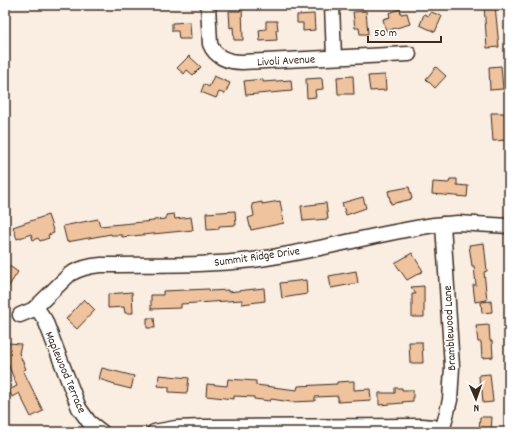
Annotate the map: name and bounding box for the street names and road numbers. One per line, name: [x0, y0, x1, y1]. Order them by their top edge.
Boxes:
street label: Livoli Avenue: [257, 51, 316, 72]
street label: Summit Ridge Drive: [213, 243, 301, 272]
street label: Bramblewood Lane: [440, 285, 461, 371]
street label: Maplewood Terrace: [40, 329, 90, 416]

